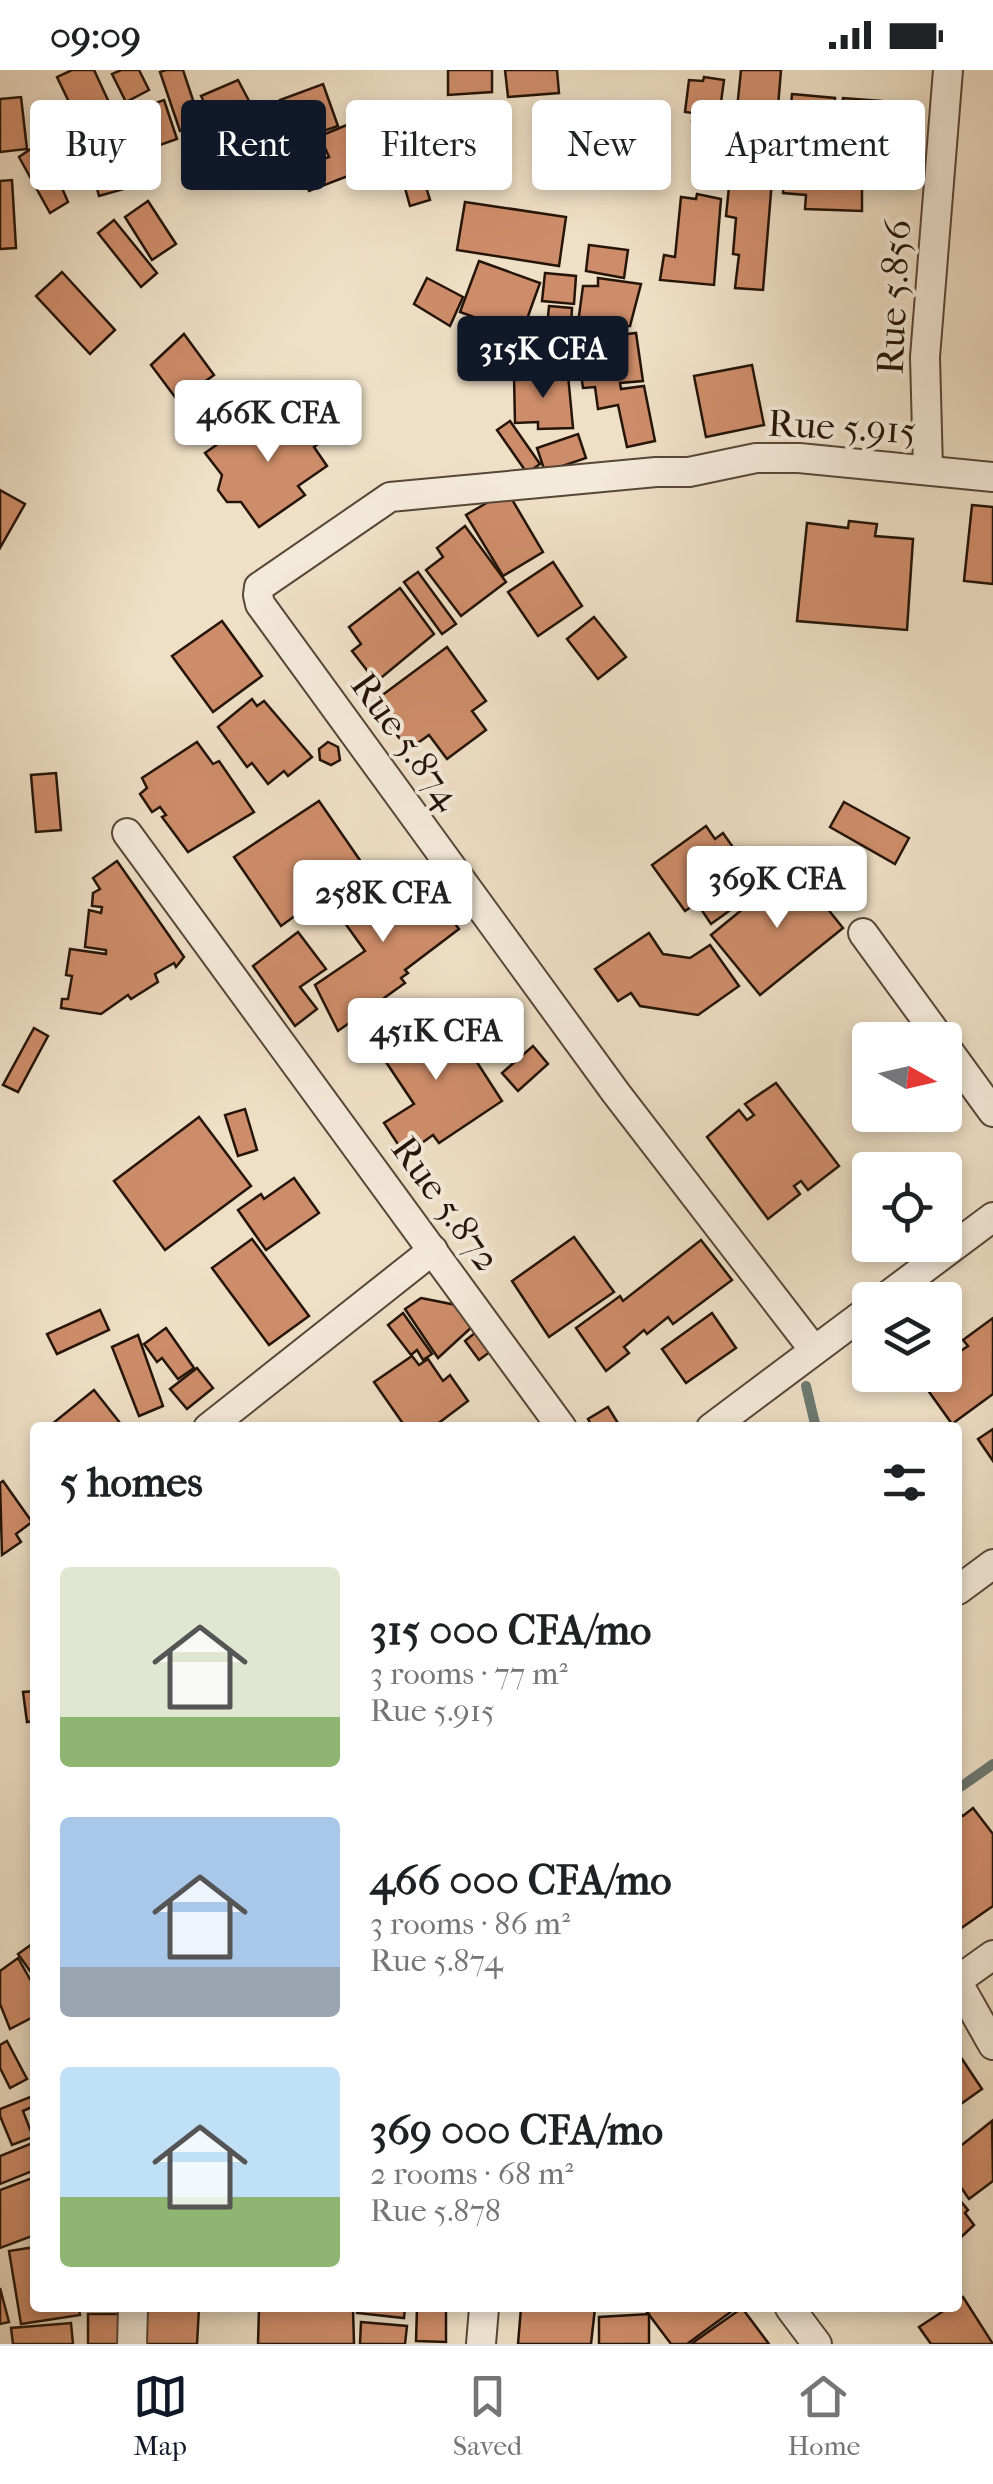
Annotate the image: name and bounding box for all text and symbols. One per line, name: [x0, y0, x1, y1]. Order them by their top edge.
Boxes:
text: 09:09: [50, 13, 141, 58]
chip: Buy: [30, 100, 161, 190]
chip: Rent: [181, 100, 326, 190]
chip: Filters: [346, 100, 512, 190]
chip: New: [532, 100, 671, 190]
chip: Apartment: [691, 100, 925, 190]
street label: Rue 5.856: [867, 218, 921, 376]
pin: 315K CFA: [440, 316, 646, 401]
text: 315K CFA: [479, 330, 607, 367]
pin: 466K CFA: [165, 380, 371, 465]
text: 466K CFA: [197, 394, 339, 431]
street label: Rue 5.915: [767, 401, 917, 453]
street label: Rue 5.874: [341, 664, 472, 819]
pin: 369K CFA: [674, 846, 880, 931]
pin: 258K CFA: [280, 860, 486, 945]
text: 369K CFA: [709, 860, 845, 897]
text: 258K CFA: [315, 874, 451, 911]
pin: 451K CFA: [333, 998, 539, 1083]
text: 451K CFA: [370, 1012, 502, 1049]
north arrow: [852, 1022, 962, 1132]
map controls: [852, 1022, 962, 1392]
street label: Rue 5.872: [382, 1128, 510, 1280]
button: locate: [852, 1152, 962, 1262]
button: layers: [852, 1282, 962, 1392]
icon: filters: [877, 1455, 932, 1510]
text: 5 homes: [60, 1458, 203, 1507]
text: 315 000 CFA/mo: [370, 1606, 651, 1655]
icon: home: [140, 1607, 260, 1727]
text: 3 rooms · 77 m²: [370, 1655, 568, 1692]
text: Rue 5.915: [370, 1692, 495, 1729]
text: 466 000 CFA/mo: [370, 1856, 671, 1905]
icon: home: [140, 1857, 260, 1977]
text: 3 rooms · 86 m²: [370, 1905, 570, 1942]
text: Rue 5.874: [370, 1942, 503, 1979]
text: 369 000 CFA/mo: [370, 2106, 663, 2155]
icon: home: [140, 2107, 260, 2227]
text: 2 rooms · 68 m²: [370, 2155, 574, 2192]
text: Rue 5.878: [370, 2192, 501, 2229]
tab: Map: [133, 2369, 188, 2462]
tab: Saved: [453, 2369, 522, 2462]
tab: Home: [788, 2369, 860, 2462]

